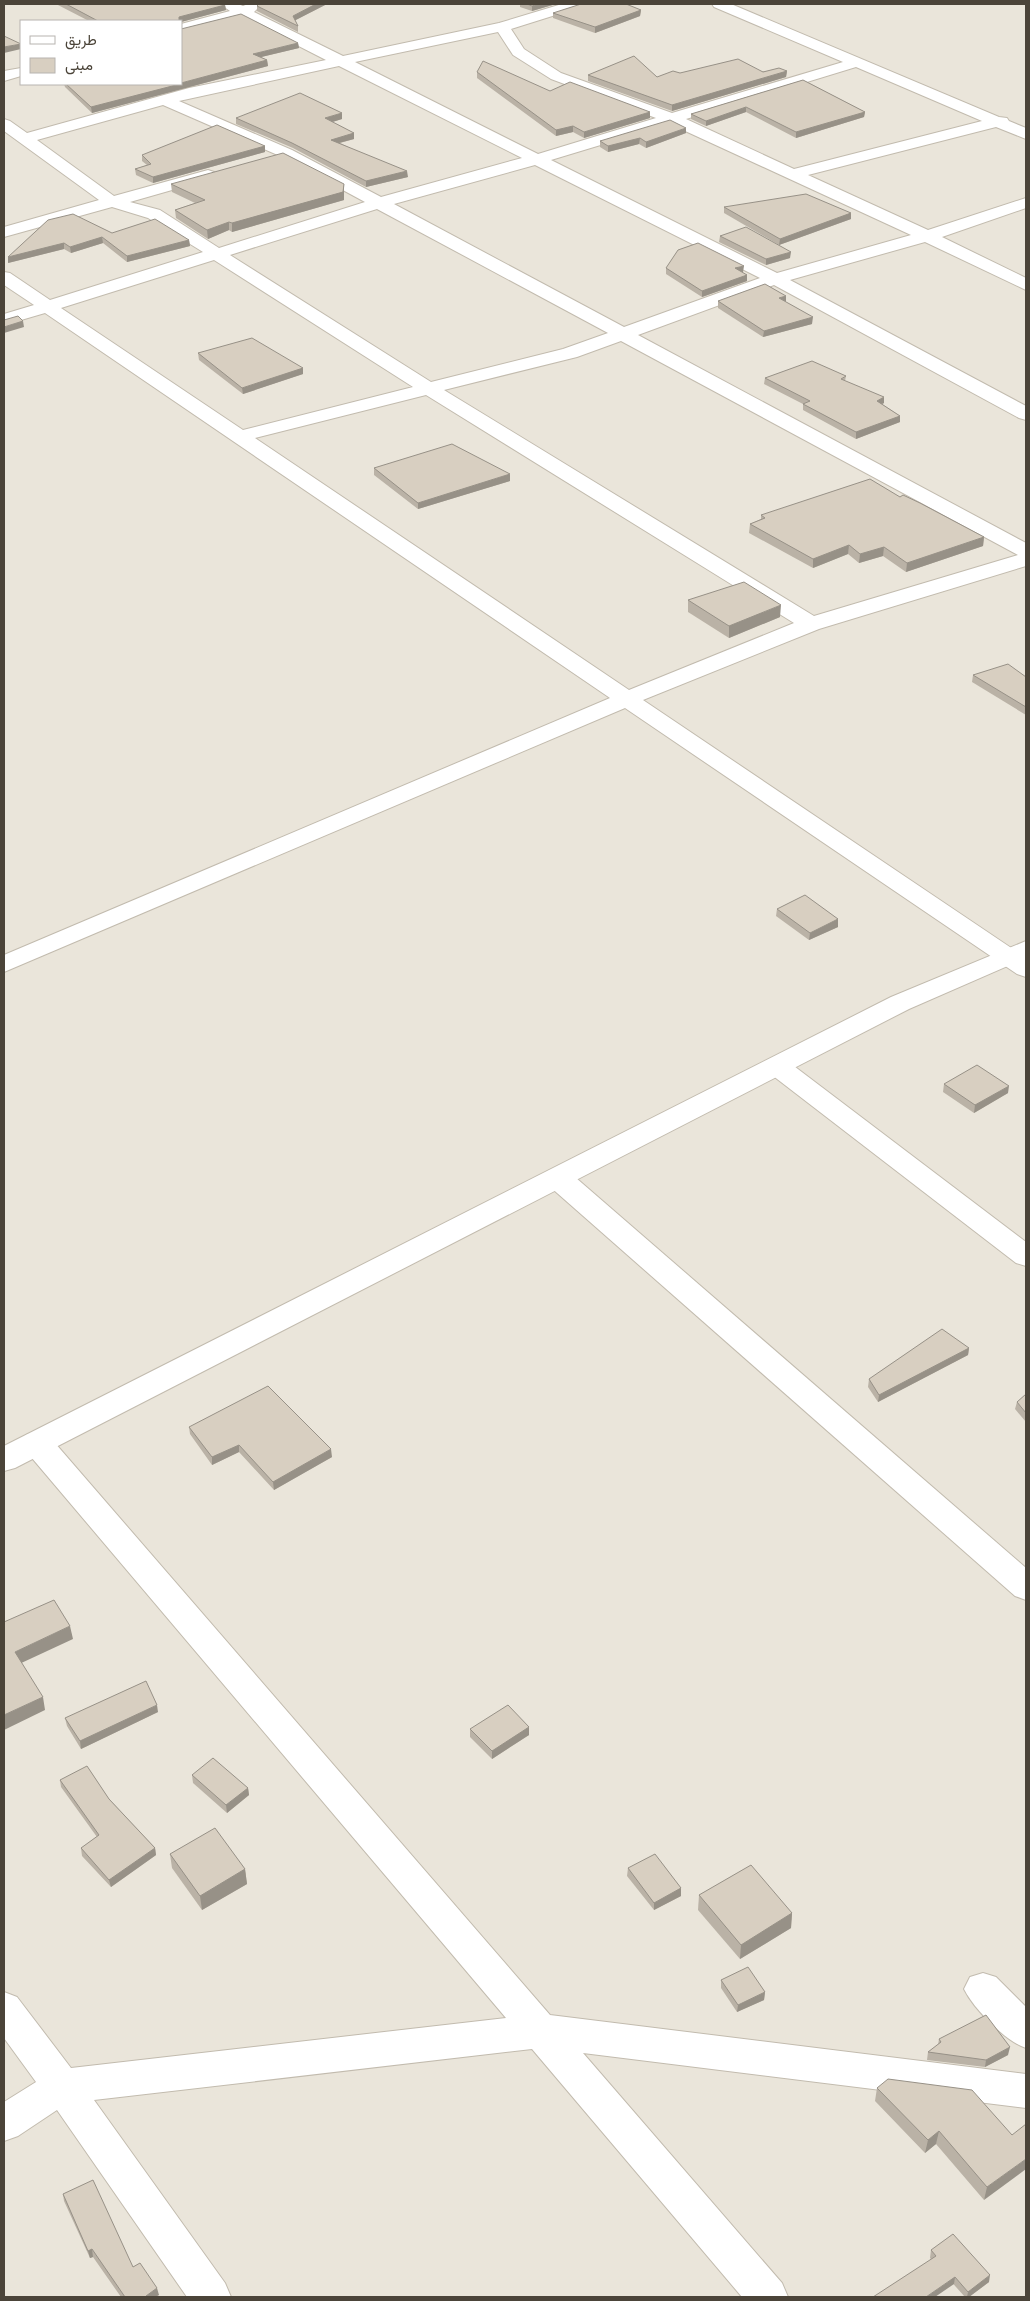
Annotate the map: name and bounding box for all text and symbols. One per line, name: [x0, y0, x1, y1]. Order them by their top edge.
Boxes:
legend: [20, 20, 182, 85]
text: طريق: [65, 30, 97, 50]
text: مبنى: [65, 55, 93, 75]

